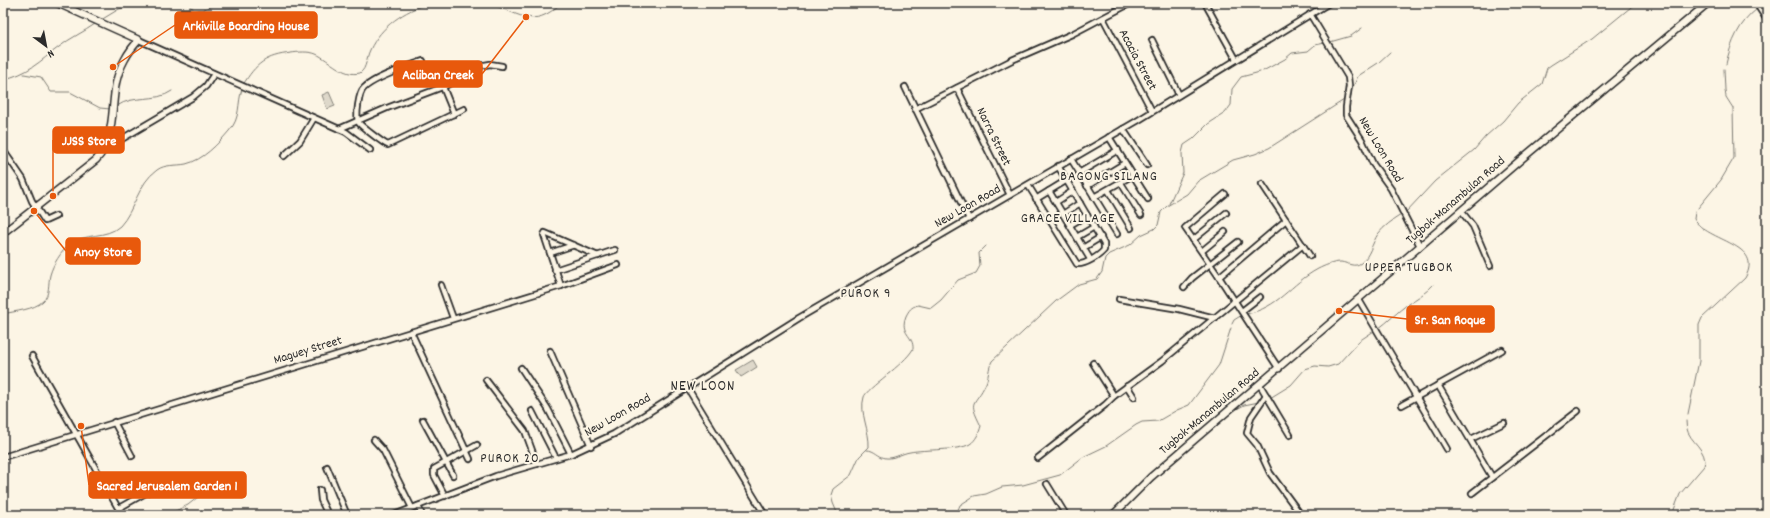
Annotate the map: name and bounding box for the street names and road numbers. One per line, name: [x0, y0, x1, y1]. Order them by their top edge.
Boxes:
street label: Acacia Street: [1113, 26, 1161, 94]
street label: Narra Street: [971, 105, 1015, 170]
street label: New Loon Road: [1353, 114, 1407, 186]
street label: Tugbok-Manambulan Road: [1402, 152, 1510, 250]
street label: New Loon Road: [931, 180, 1005, 234]
street label: Maguey Street: [271, 332, 345, 370]
street label: Tugbok-Manambulan Road: [1156, 364, 1264, 460]
street label: New Loon Road: [581, 389, 655, 443]

